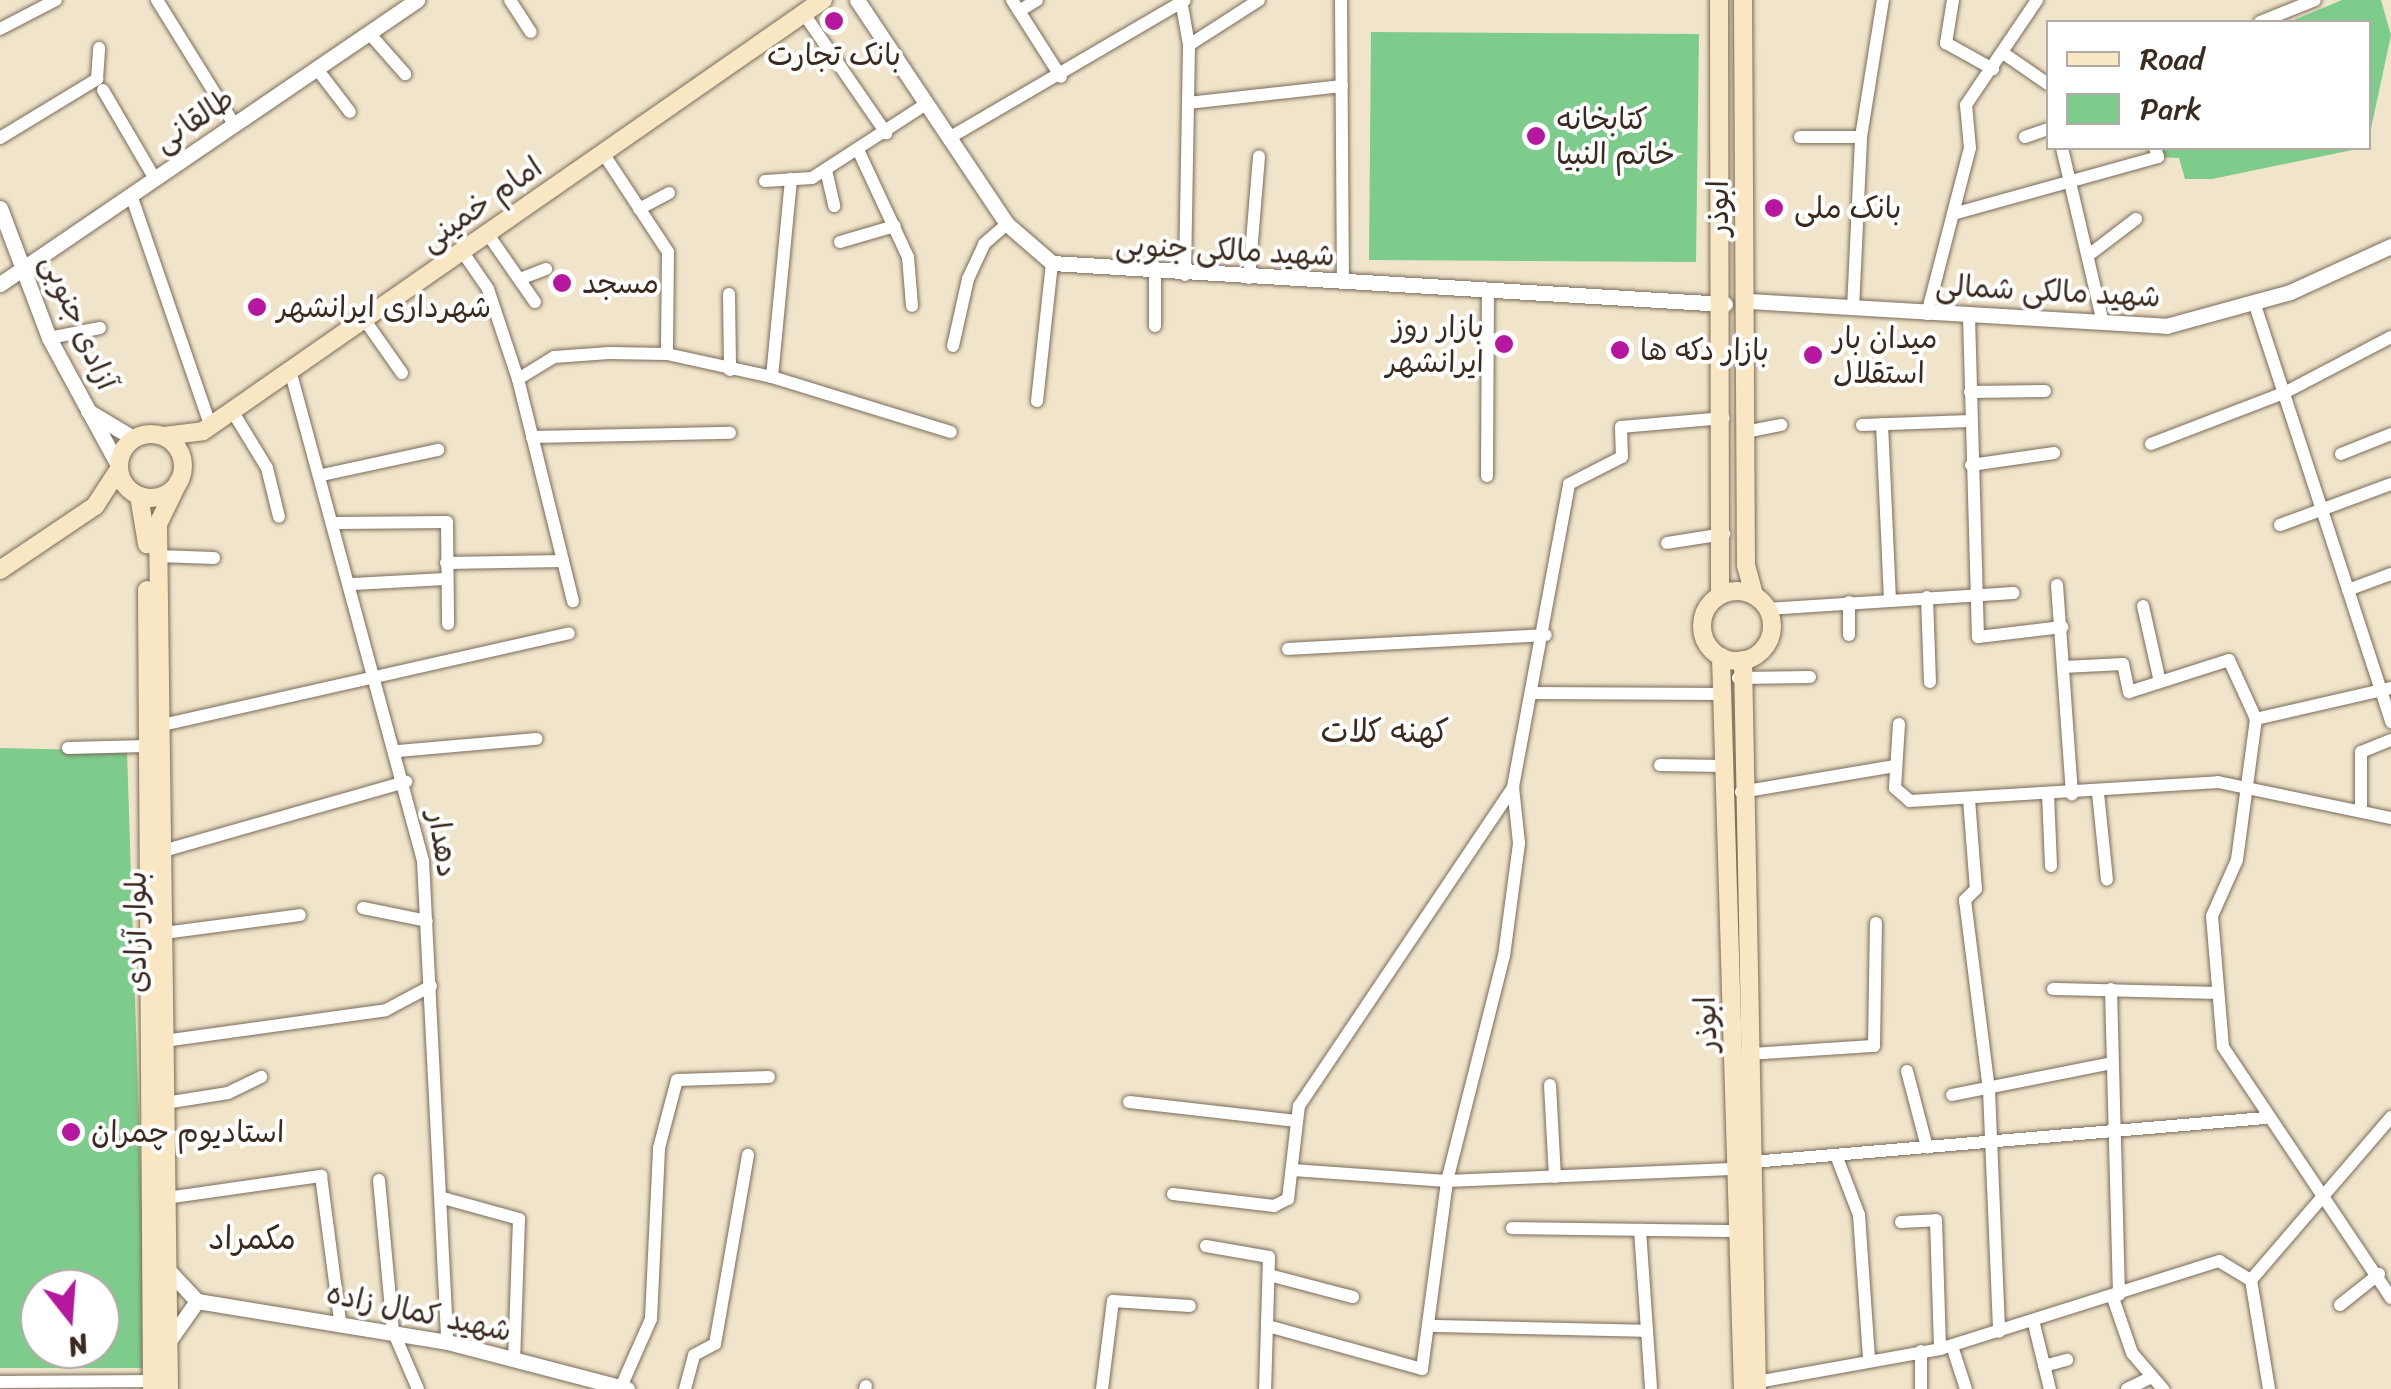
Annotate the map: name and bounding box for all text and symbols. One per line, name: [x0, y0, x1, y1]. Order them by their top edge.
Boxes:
marker: بانک تجارت: [823, 10, 845, 32]
legend: [2046, 20, 2371, 150]
text: Road: [2140, 32, 2204, 86]
place label: بانک تجارت: [767, 37, 901, 73]
street label: طالقانی: [147, 80, 241, 160]
text: Park: [2140, 82, 2202, 136]
place label: کتابخانه خاتم النبیا: [1556, 101, 1675, 172]
marker: کتابخانه خاتم النبیا: [1525, 125, 1547, 147]
street label: امام خمینی: [413, 149, 549, 259]
street label: ابوذر: [1700, 180, 1736, 236]
place label: بانک ملی: [1794, 190, 1902, 226]
marker: بانک ملی: [1763, 197, 1785, 219]
street label: شهید مالکی جنوبی: [1114, 226, 1336, 274]
street label: آزادی جنوبی: [33, 249, 125, 395]
place label: مسجد: [582, 265, 659, 301]
street label: شهید مالکی شمالی: [1934, 267, 2162, 315]
marker: مسجد: [551, 272, 573, 294]
place label: شهرداری ایرانشهر: [277, 289, 491, 325]
marker: شهرداری ایرانشهر: [246, 296, 268, 318]
place label: بازار روز ایرانشهر: [1386, 309, 1484, 380]
place label: میدان بار استقلال: [1833, 320, 1937, 390]
place label: بازار دکه ها: [1640, 332, 1769, 368]
marker: بازار روز ایرانشهر: [1493, 333, 1515, 355]
marker: بازار دکه ها: [1609, 339, 1631, 361]
marker: میدان بار استقلال: [1802, 344, 1824, 366]
district label: کهنه کلات: [1321, 713, 1449, 751]
street label: دهدار: [420, 808, 466, 880]
street label: بلوار آزادی: [118, 871, 154, 993]
street label: ابوذر: [1687, 996, 1725, 1052]
place label: استادیوم چمران: [91, 1114, 284, 1150]
marker: استادیوم چمران: [60, 1121, 82, 1143]
district label: مکمراد: [208, 1220, 296, 1258]
north arrow: [20, 1269, 120, 1369]
street label: شهید کمال زاده: [323, 1275, 515, 1349]
text: N: [62, 1320, 95, 1373]

